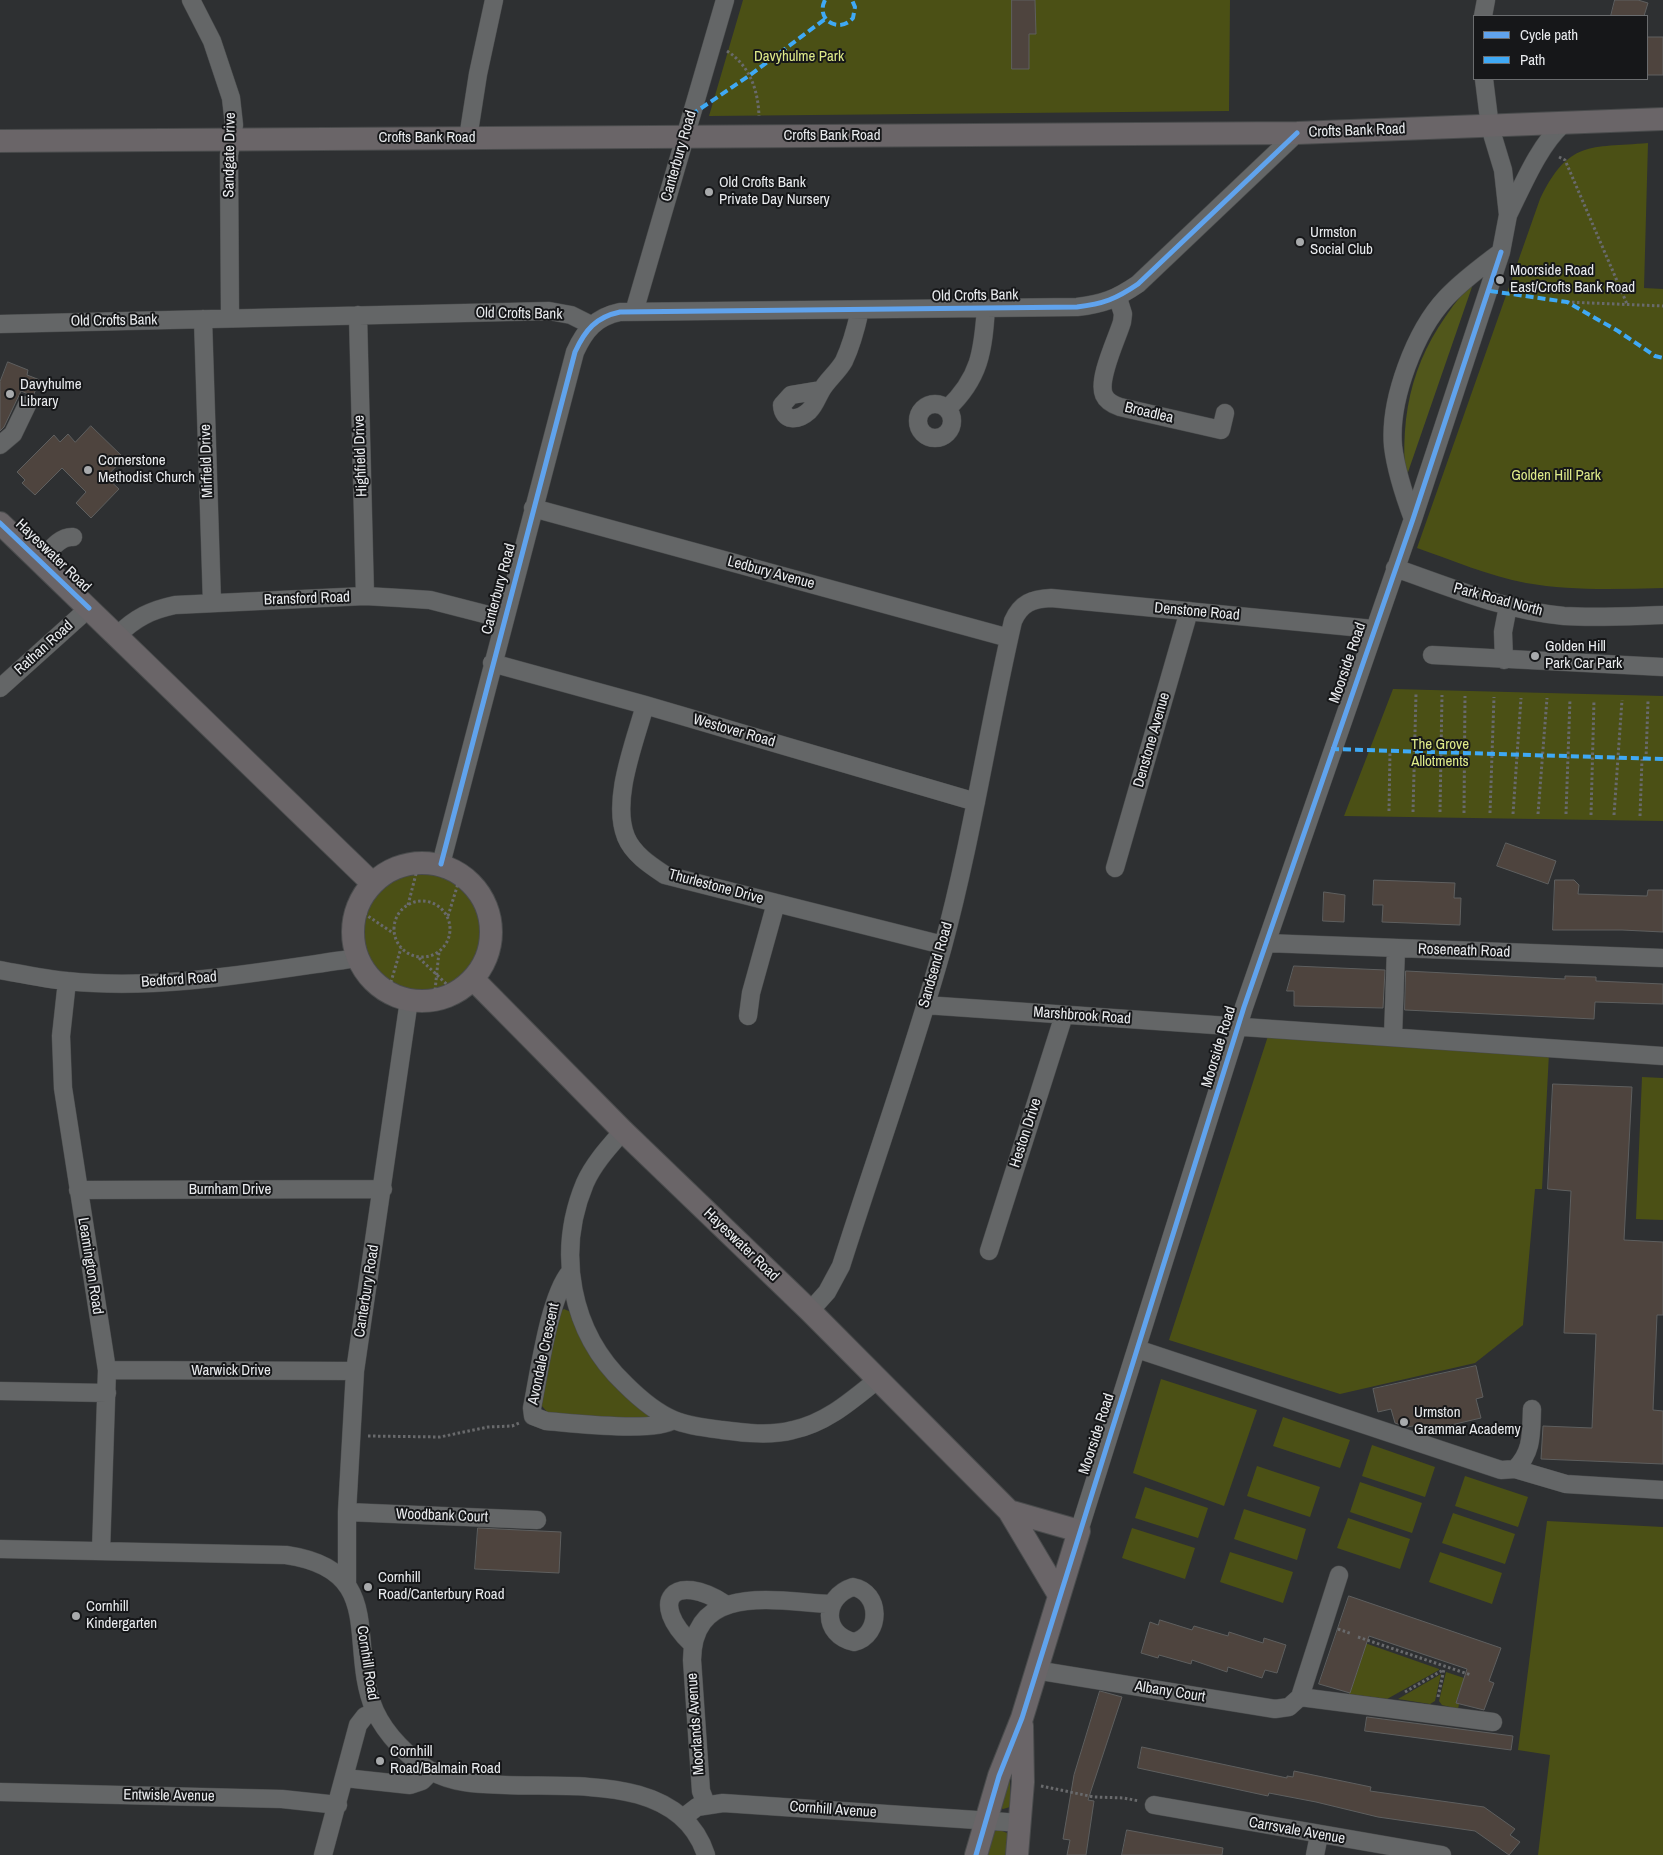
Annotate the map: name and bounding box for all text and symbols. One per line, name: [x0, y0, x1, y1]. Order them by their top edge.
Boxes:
legend: [1473, 15, 1648, 80]
text: Cycle path: [1520, 24, 1578, 45]
park label: Davyhulme Park: [754, 48, 844, 66]
text: Path: [1520, 49, 1545, 70]
street label: Canterbury Road: [657, 109, 701, 203]
street label: Sandgate Drive: [220, 112, 240, 198]
street label: Crofts Bank Road: [1308, 120, 1406, 142]
street label: Crofts Bank Road: [783, 127, 881, 145]
street label: Crofts Bank Road: [378, 129, 476, 147]
place label: Old Crofts Bank Private Day Nursery: [719, 174, 830, 209]
marker: Old Crofts Bank Private Day Nursery: [703, 186, 715, 198]
place label: Urmston Social Club: [1310, 224, 1373, 259]
marker: Urmston Social Club: [1294, 236, 1306, 248]
place label: Moorside Road East/Crofts Bank Road: [1510, 262, 1635, 297]
marker: Moorside Road East/Crofts Bank Road: [1494, 274, 1506, 286]
street label: Old Crofts Bank: [931, 286, 1019, 306]
street label: Old Crofts Bank: [475, 304, 563, 324]
street label: Old Crofts Bank: [70, 311, 158, 331]
place label: Davyhulme Library: [20, 376, 82, 411]
marker: Davyhulme Library: [4, 388, 16, 400]
street label: Broadlea: [1123, 399, 1175, 427]
street label: Highfield Drive: [351, 415, 371, 497]
street label: Mirfield Drive: [197, 424, 217, 498]
place label: Cornerstone Methodist Church: [98, 452, 195, 487]
marker: Cornerstone Methodist Church: [82, 464, 94, 476]
park label: Golden Hill Park: [1511, 467, 1601, 485]
street label: Hayeswater Road: [12, 516, 94, 596]
street label: Canterbury Road: [478, 541, 520, 637]
street label: Ledbury Avenue: [726, 553, 816, 593]
street label: Park Road North: [1451, 579, 1545, 621]
street label: Bransford Road: [264, 589, 350, 609]
street label: Denstone Road: [1154, 599, 1240, 625]
street label: Rathan Road: [11, 617, 77, 679]
street label: Moorside Road: [1326, 620, 1370, 706]
place label: Golden Hill Park Car Park: [1545, 638, 1622, 673]
marker: Golden Hill Park Car Park: [1529, 650, 1541, 662]
street label: Denstone Avenue: [1130, 691, 1174, 789]
street label: Westover Road: [691, 711, 777, 751]
park label: The Grove Allotments: [1411, 736, 1469, 771]
street label: Thurlestone Drive: [666, 866, 766, 908]
street label: Sandsend Road: [915, 920, 957, 1010]
street label: Roseneath Road: [1418, 940, 1510, 962]
street label: Bedford Road: [141, 968, 217, 992]
street label: Marshbrook Road: [1033, 1004, 1131, 1028]
street label: Moorside Road: [1198, 1004, 1240, 1090]
street label: Heston Drive: [1006, 1096, 1046, 1170]
street label: Burnham Drive: [189, 1181, 271, 1199]
street label: Hayeswater Road: [700, 1205, 782, 1285]
street label: Leamington Road: [73, 1216, 107, 1316]
street label: Canterbury Road: [351, 1243, 383, 1339]
street label: Avondale Crescent: [524, 1301, 564, 1407]
street label: Warwick Drive: [191, 1362, 271, 1380]
street label: Moorside Road: [1075, 1391, 1119, 1477]
place label: Urmston Grammar Academy: [1414, 1404, 1521, 1439]
marker: Urmston Grammar Academy: [1398, 1416, 1410, 1428]
street label: Woodbank Court: [396, 1505, 488, 1527]
place label: Cornhill Road/Canterbury Road: [378, 1569, 504, 1604]
marker: Cornhill Road/Canterbury Road: [362, 1581, 374, 1593]
place label: Cornhill Kindergarten: [86, 1598, 157, 1633]
marker: Cornhill Kindergarten: [70, 1610, 82, 1622]
street label: Cornhill Road: [352, 1624, 382, 1702]
street label: Moorlands Avenue: [683, 1672, 709, 1776]
street label: Albany Court: [1133, 1678, 1207, 1706]
place label: Cornhill Road/Balmain Road: [390, 1743, 501, 1778]
marker: Cornhill Road/Balmain Road: [374, 1755, 386, 1767]
street label: Entwisle Avenue: [123, 1786, 215, 1806]
street label: Cornhill Avenue: [789, 1798, 877, 1822]
street label: Carrsvale Avenue: [1247, 1814, 1347, 1848]

